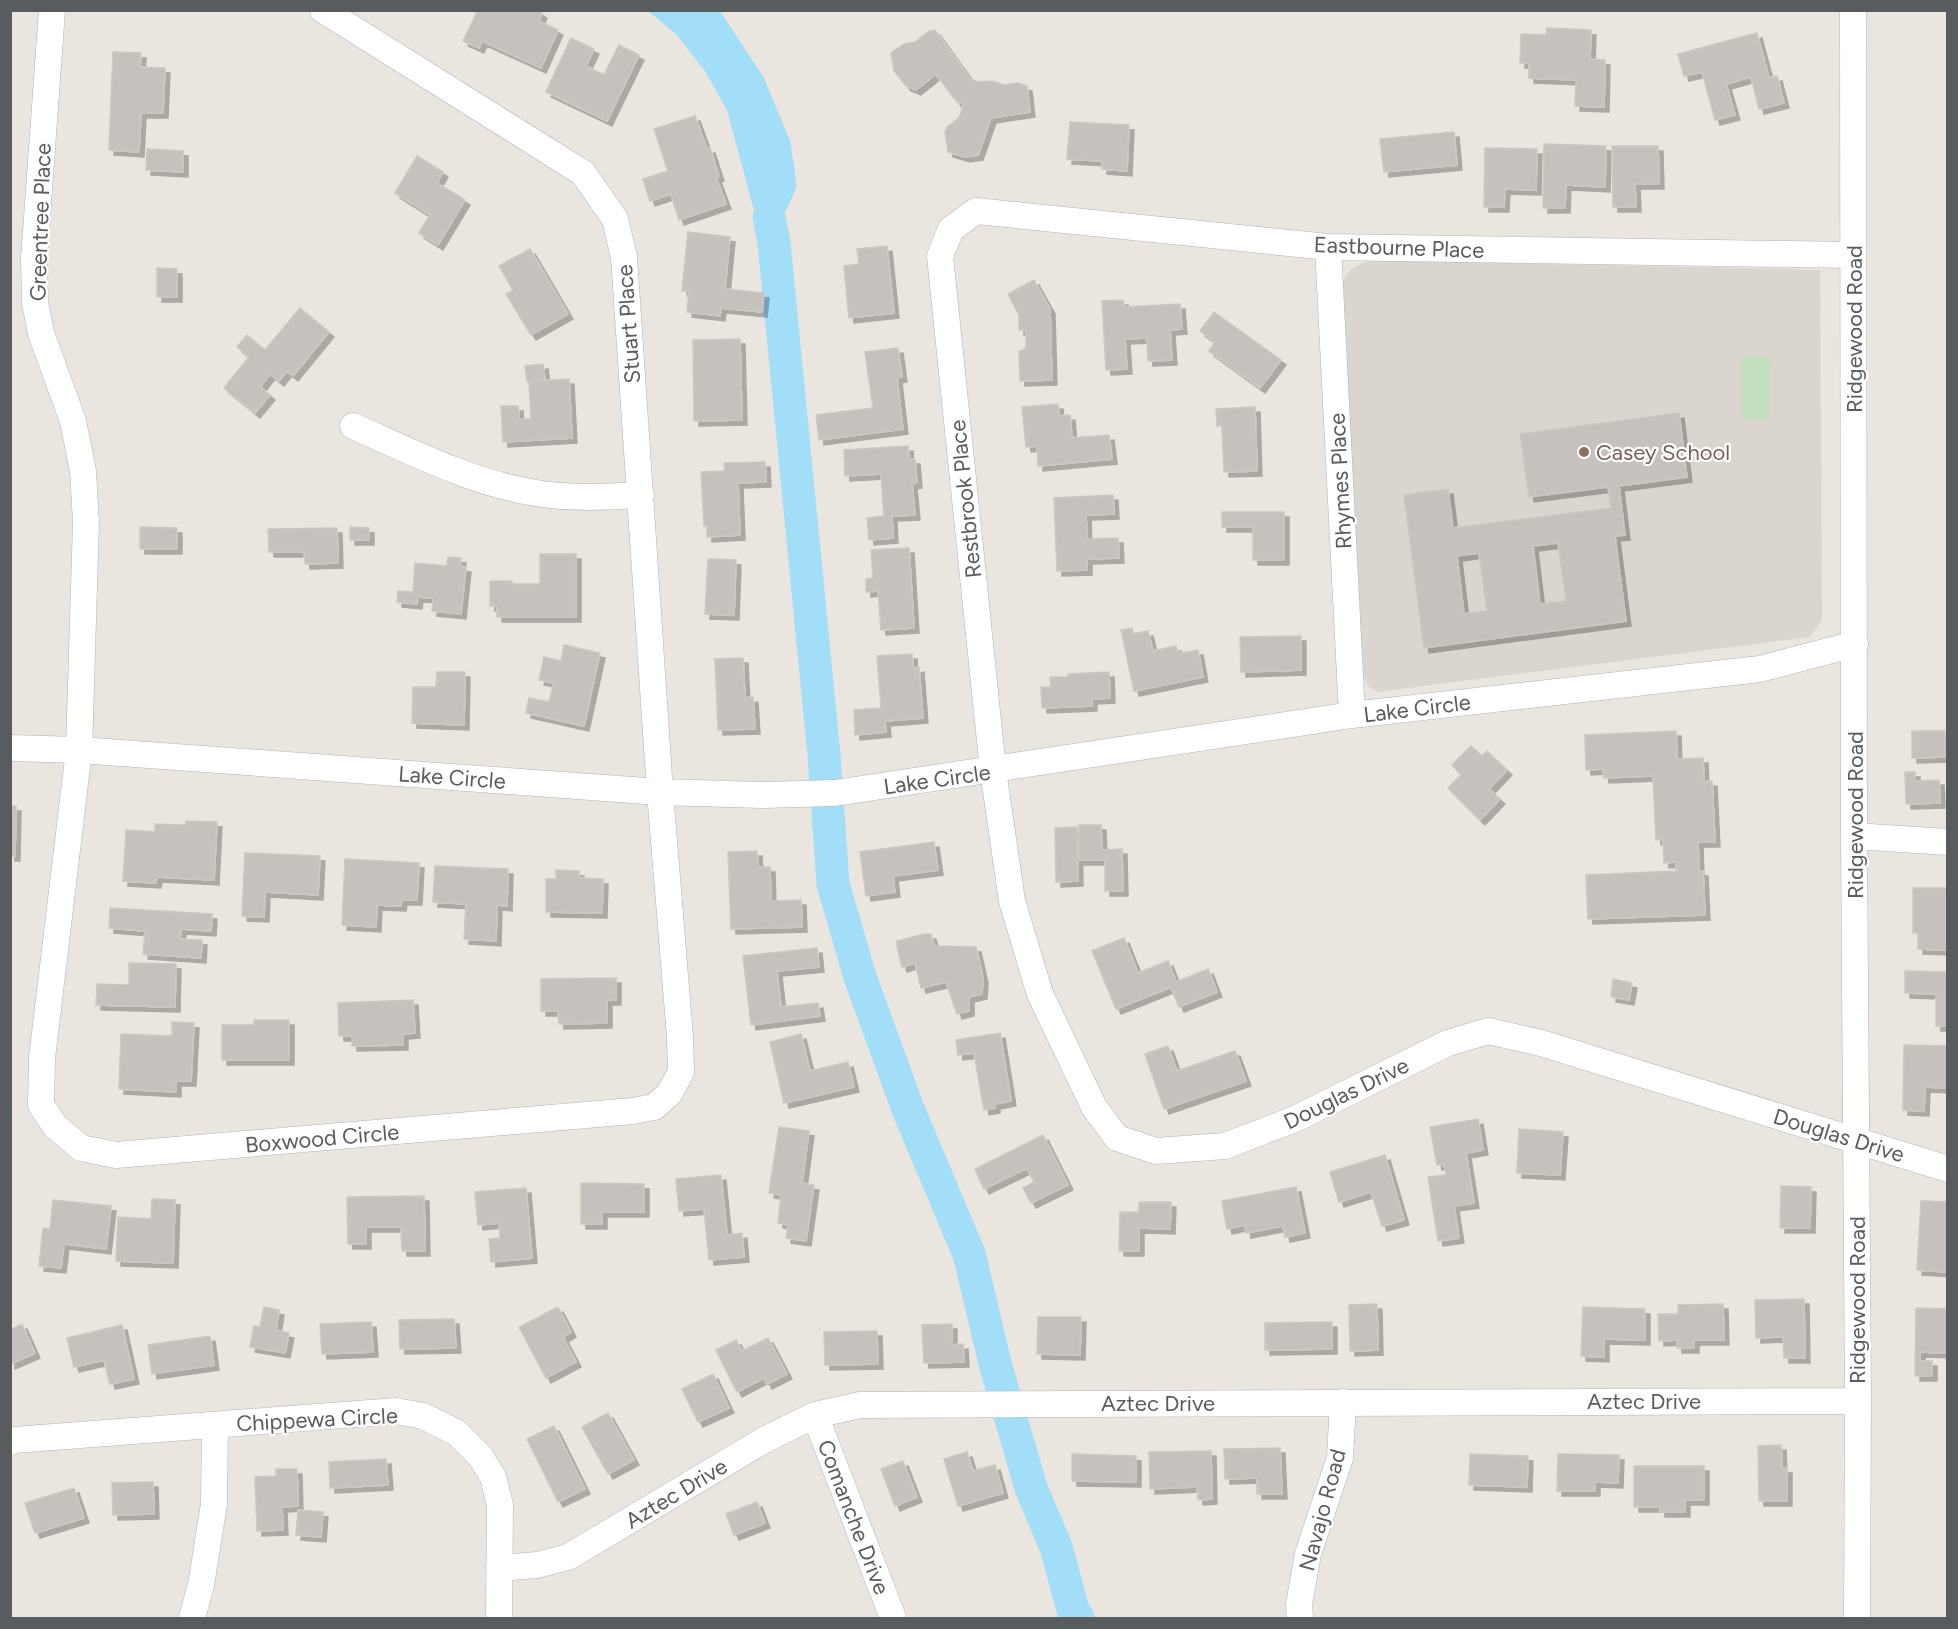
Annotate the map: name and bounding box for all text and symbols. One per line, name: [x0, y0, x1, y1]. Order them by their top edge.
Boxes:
street label: Greentree Place: [24, 142, 57, 302]
street label: Eastbourne Place: [1313, 231, 1485, 264]
street label: Ridgewood Road: [1841, 245, 1868, 413]
street label: Stuart Place: [611, 264, 646, 384]
street label: Rhymes Place: [1323, 412, 1358, 550]
street label: Restbrook Place: [944, 418, 987, 579]
place label: Casey School: [1596, 439, 1730, 466]
marker: Casey School: [1577, 445, 1591, 459]
street label: Lake Circle: [1362, 689, 1472, 728]
street label: Ridgewood Road: [1842, 731, 1869, 899]
street label: Lake Circle: [882, 759, 992, 800]
street label: Lake Circle: [397, 760, 507, 795]
street label: Douglas Drive: [1279, 1052, 1413, 1135]
street label: Douglas Drive: [1770, 1103, 1908, 1168]
street label: Boxwood Circle: [244, 1118, 400, 1159]
street label: Ridgewood Road: [1844, 1216, 1871, 1384]
street label: Aztec Drive: [1587, 1388, 1701, 1415]
street label: Aztec Drive: [1101, 1390, 1215, 1417]
street label: Chippewa Circle: [236, 1402, 399, 1437]
street label: Comanche Drive: [812, 1436, 895, 1598]
street label: Navajo Road: [1293, 1446, 1352, 1574]
street label: Aztec Drive: [620, 1452, 732, 1534]

